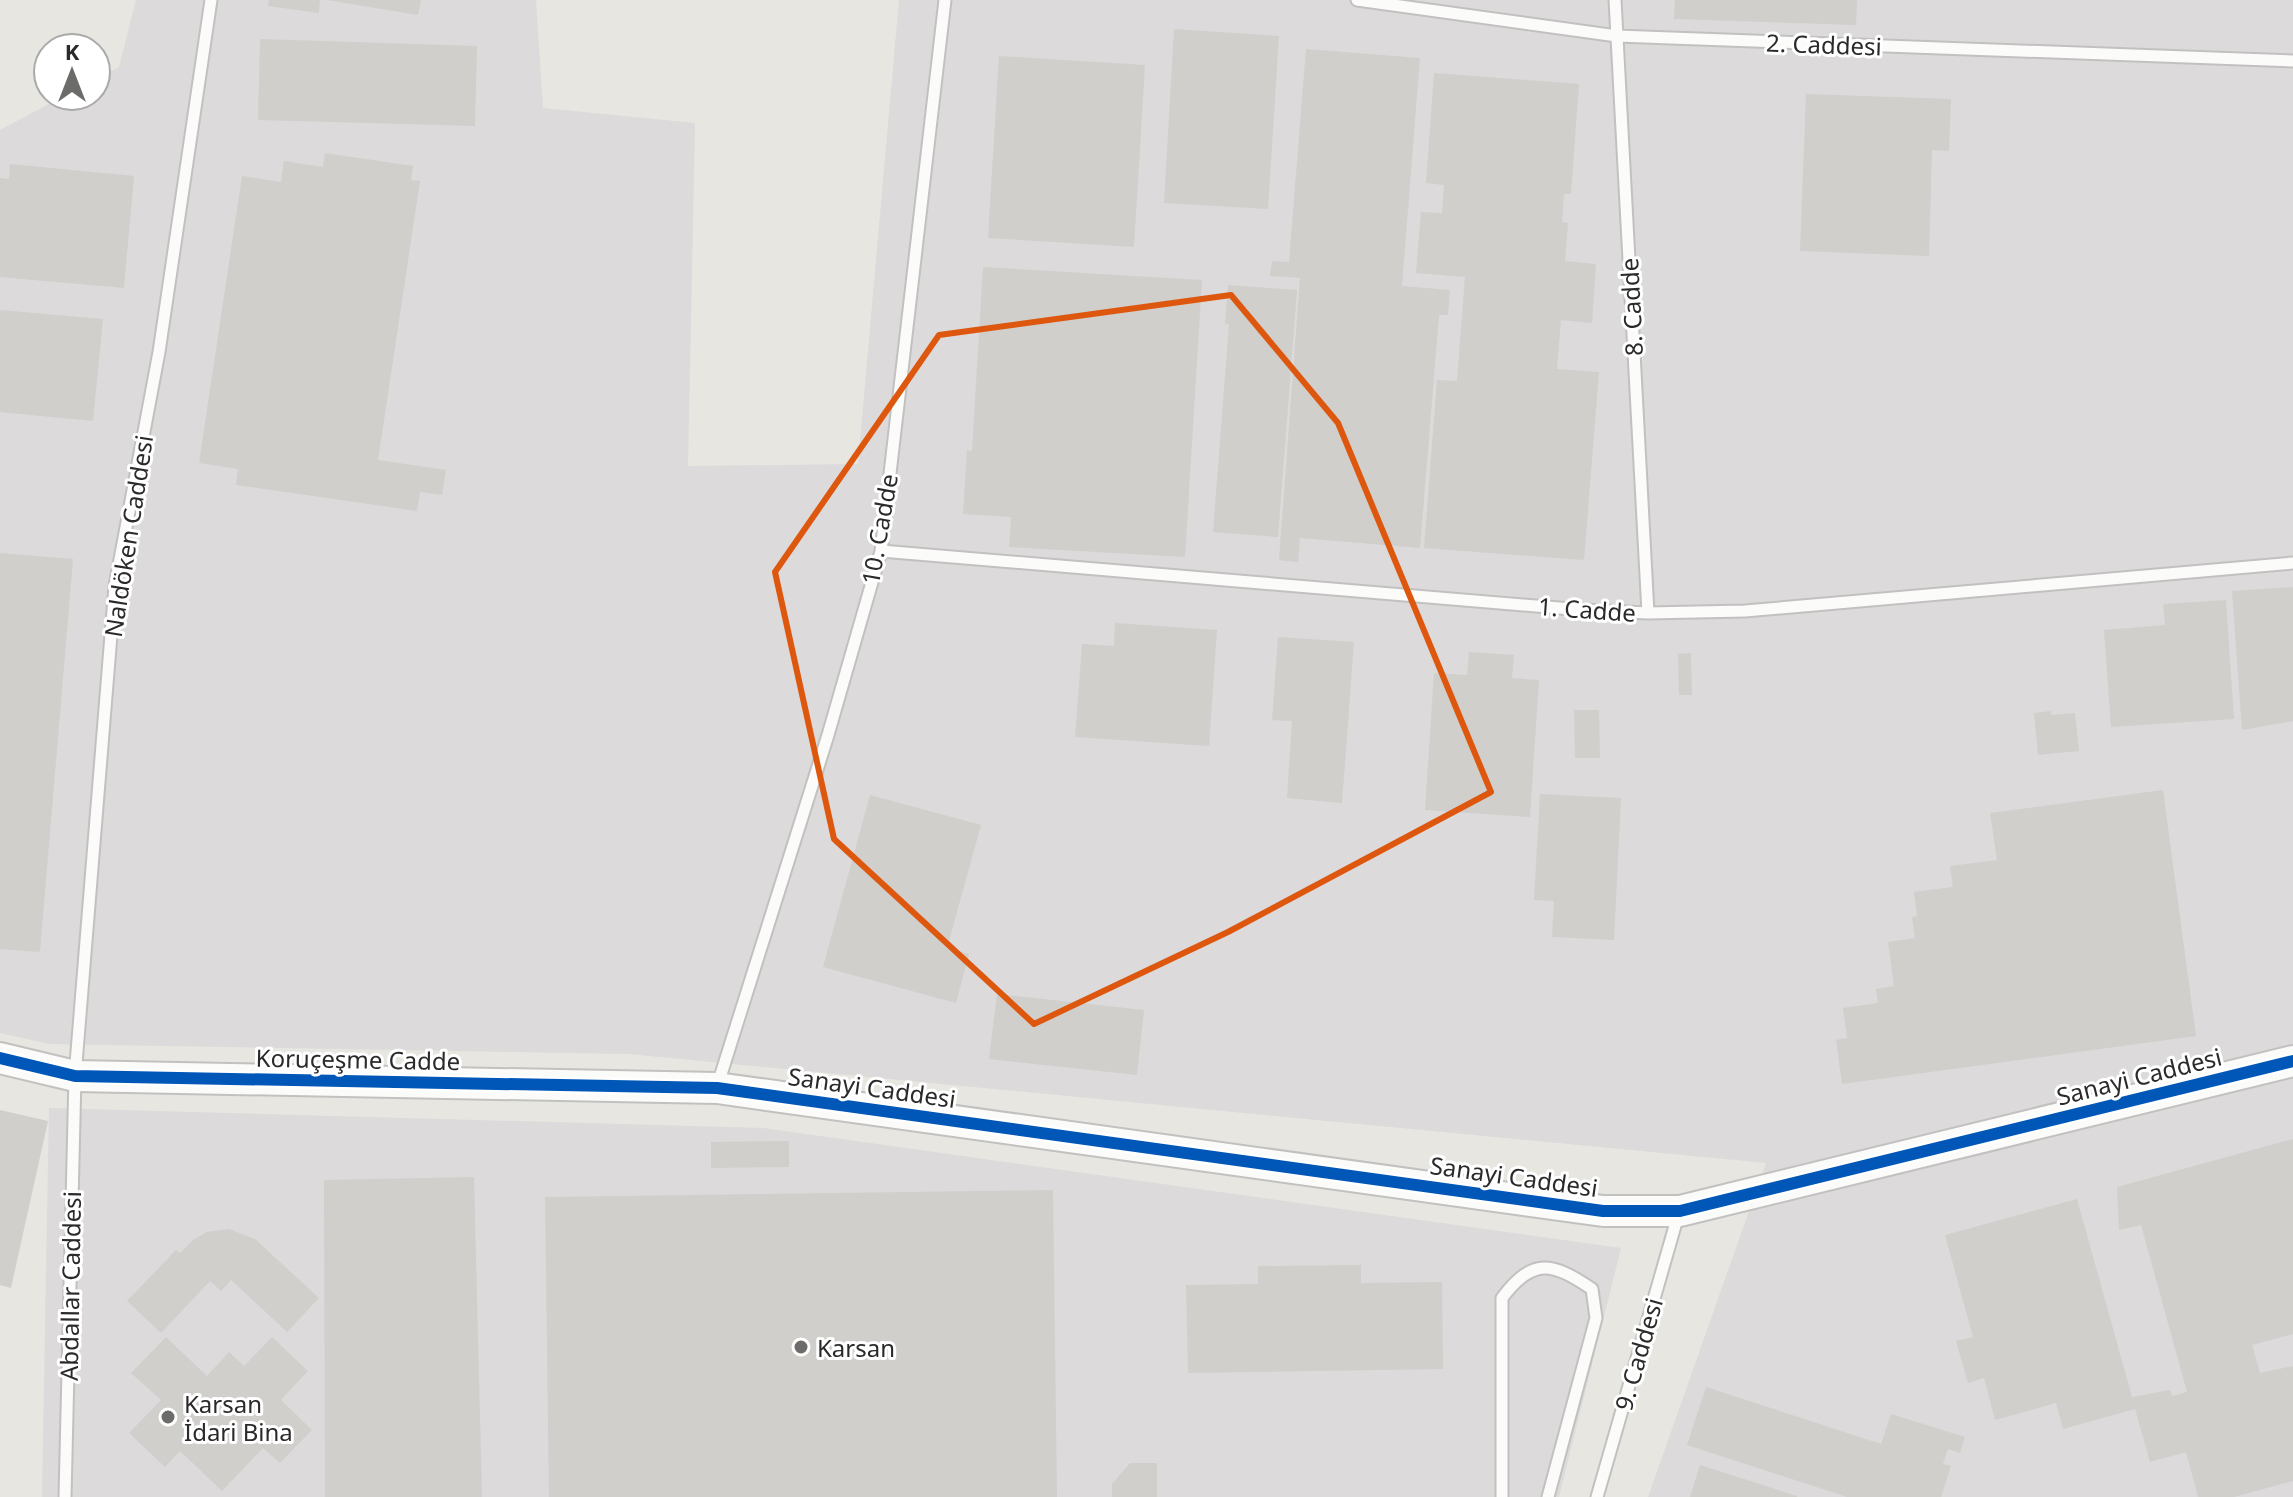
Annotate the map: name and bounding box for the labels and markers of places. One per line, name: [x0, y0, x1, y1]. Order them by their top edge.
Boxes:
place label: Karsan: [817, 1331, 895, 1364]
marker: Karsan: [792, 1338, 810, 1356]
place label: Karsan İdari Bina: [184, 1387, 293, 1448]
marker: Karsan İdari Bina: [159, 1408, 177, 1426]

